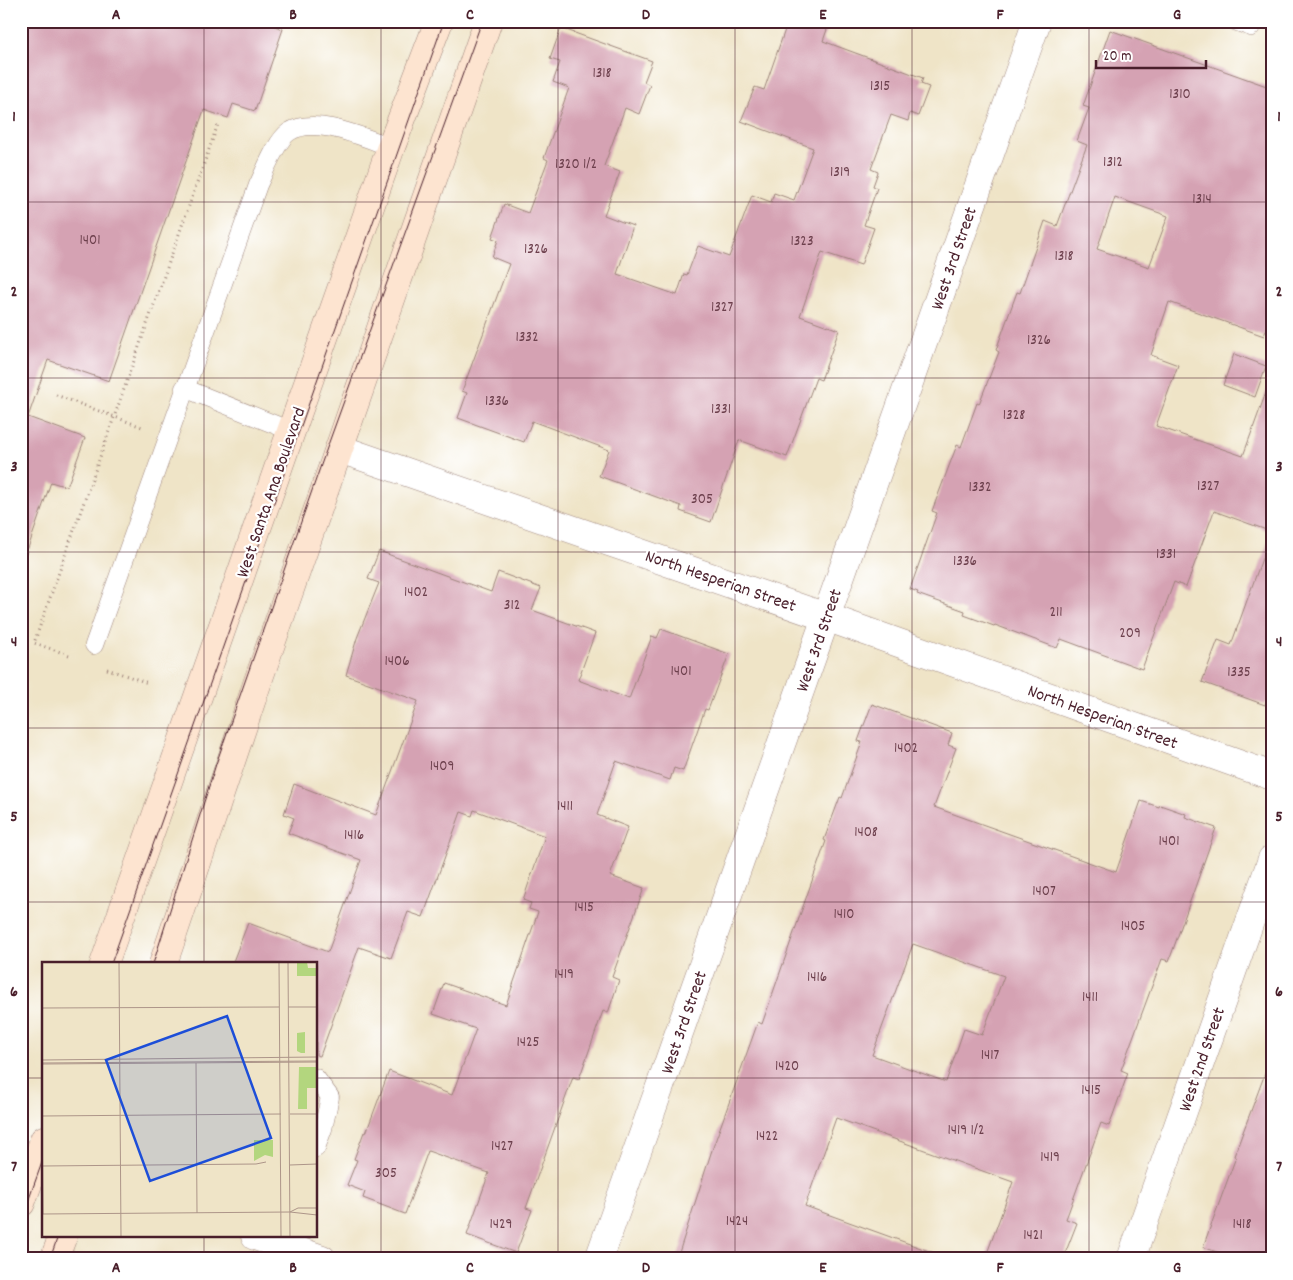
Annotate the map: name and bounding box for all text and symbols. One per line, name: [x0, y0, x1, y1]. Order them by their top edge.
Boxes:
text: A: [112, 4, 121, 27]
text: B: [289, 4, 297, 27]
text: C: [466, 4, 474, 27]
text: D: [642, 4, 651, 27]
text: E: [819, 4, 827, 27]
text: F: [996, 4, 1004, 27]
text: G: [1173, 4, 1181, 27]
scale bar: [1096, 38, 1206, 70]
text: 20 m: [1103, 46, 1131, 68]
house number: 1318: [592, 63, 612, 85]
house number: 1315: [870, 76, 890, 98]
house number: 1310: [1169, 84, 1191, 106]
text: 1: [12, 106, 16, 129]
text: 1: [1277, 106, 1281, 129]
house number: 1312: [1103, 152, 1123, 174]
house number: 1320 1/2: [555, 154, 597, 176]
house number: 1319: [830, 162, 850, 184]
house number: 1314: [1192, 189, 1212, 211]
street label: West 3rd Street: [926, 204, 985, 314]
house number: 1401: [80, 230, 100, 252]
house number: 1323: [790, 231, 814, 253]
house number: 1326: [524, 239, 548, 261]
house number: 1318: [1054, 246, 1074, 268]
text: 2: [11, 281, 18, 304]
text: 2: [1276, 281, 1283, 304]
house number: 1327: [711, 297, 733, 319]
house number: 1332: [515, 327, 539, 349]
house number: 1326: [1027, 330, 1051, 352]
house number: 1336: [485, 391, 509, 413]
house number: 1331: [711, 399, 731, 421]
street label: West Santa Ana Boulevard: [231, 404, 313, 581]
house number: 1328: [1003, 405, 1025, 427]
text: 3: [10, 456, 18, 479]
text: 3: [1275, 456, 1283, 479]
house number: 1327: [1197, 476, 1219, 498]
house number: 1332: [968, 477, 992, 499]
house number: 305: [691, 489, 713, 511]
house number: 1331: [1156, 544, 1176, 566]
street label: North Hesperian Street: [641, 545, 799, 620]
house number: 1336: [953, 551, 977, 573]
house number: 1402: [404, 582, 428, 604]
street label: West 3rd Street: [791, 586, 850, 696]
house number: 312: [504, 595, 520, 617]
house number: 211: [1049, 602, 1063, 624]
house number: 209: [1119, 623, 1141, 645]
text: 4: [11, 631, 17, 654]
text: 4: [1276, 631, 1282, 654]
house number: 1406: [384, 651, 410, 673]
house number: 1401: [671, 661, 691, 683]
house number: 1335: [1227, 662, 1251, 684]
street label: North Hesperian Street: [1024, 680, 1181, 757]
house number: 1402: [894, 738, 918, 760]
house number: 1409: [430, 756, 454, 778]
house number: 1411: [557, 796, 573, 818]
text: 5: [10, 806, 18, 829]
text: 5: [1275, 806, 1283, 829]
house number: 1408: [854, 822, 878, 844]
house number: 1416: [344, 825, 364, 847]
house number: 1401: [1159, 831, 1179, 853]
house number: 1407: [1032, 881, 1056, 903]
house number: 1415: [574, 897, 594, 919]
house number: 1410: [834, 904, 854, 926]
house number: 1405: [1121, 916, 1145, 938]
inset map: [42, 962, 318, 1238]
house number: 1419: [554, 964, 574, 986]
house number: 1416: [807, 967, 827, 989]
street label: West 3rd Street: [656, 968, 715, 1078]
text: 6: [10, 981, 18, 1004]
text: 6: [1275, 981, 1283, 1004]
house number: 1411: [1082, 987, 1098, 1009]
street label: West 2nd Street: [1174, 1004, 1233, 1115]
house number: 1425: [516, 1032, 540, 1054]
house number: 1417: [981, 1045, 1000, 1067]
house number: 1420: [775, 1056, 799, 1078]
house number: 1415: [1081, 1080, 1101, 1102]
house number: 1419 1/2: [947, 1120, 985, 1142]
house number: 1422: [756, 1126, 778, 1148]
house number: 1427: [491, 1136, 513, 1158]
house number: 1419: [1040, 1147, 1060, 1169]
text: 7: [11, 1156, 17, 1179]
text: 7: [1276, 1156, 1282, 1179]
house number: 305: [375, 1163, 397, 1185]
house number: 1424: [726, 1211, 748, 1233]
house number: 1429: [490, 1214, 512, 1236]
house number: 1418: [1233, 1214, 1251, 1236]
house number: 1421: [1023, 1225, 1043, 1247]
text: A: [112, 1257, 121, 1280]
text: B: [289, 1257, 297, 1280]
text: C: [466, 1257, 474, 1280]
text: D: [642, 1257, 651, 1280]
text: E: [819, 1257, 827, 1280]
text: F: [996, 1257, 1004, 1280]
text: G: [1173, 1257, 1181, 1280]

